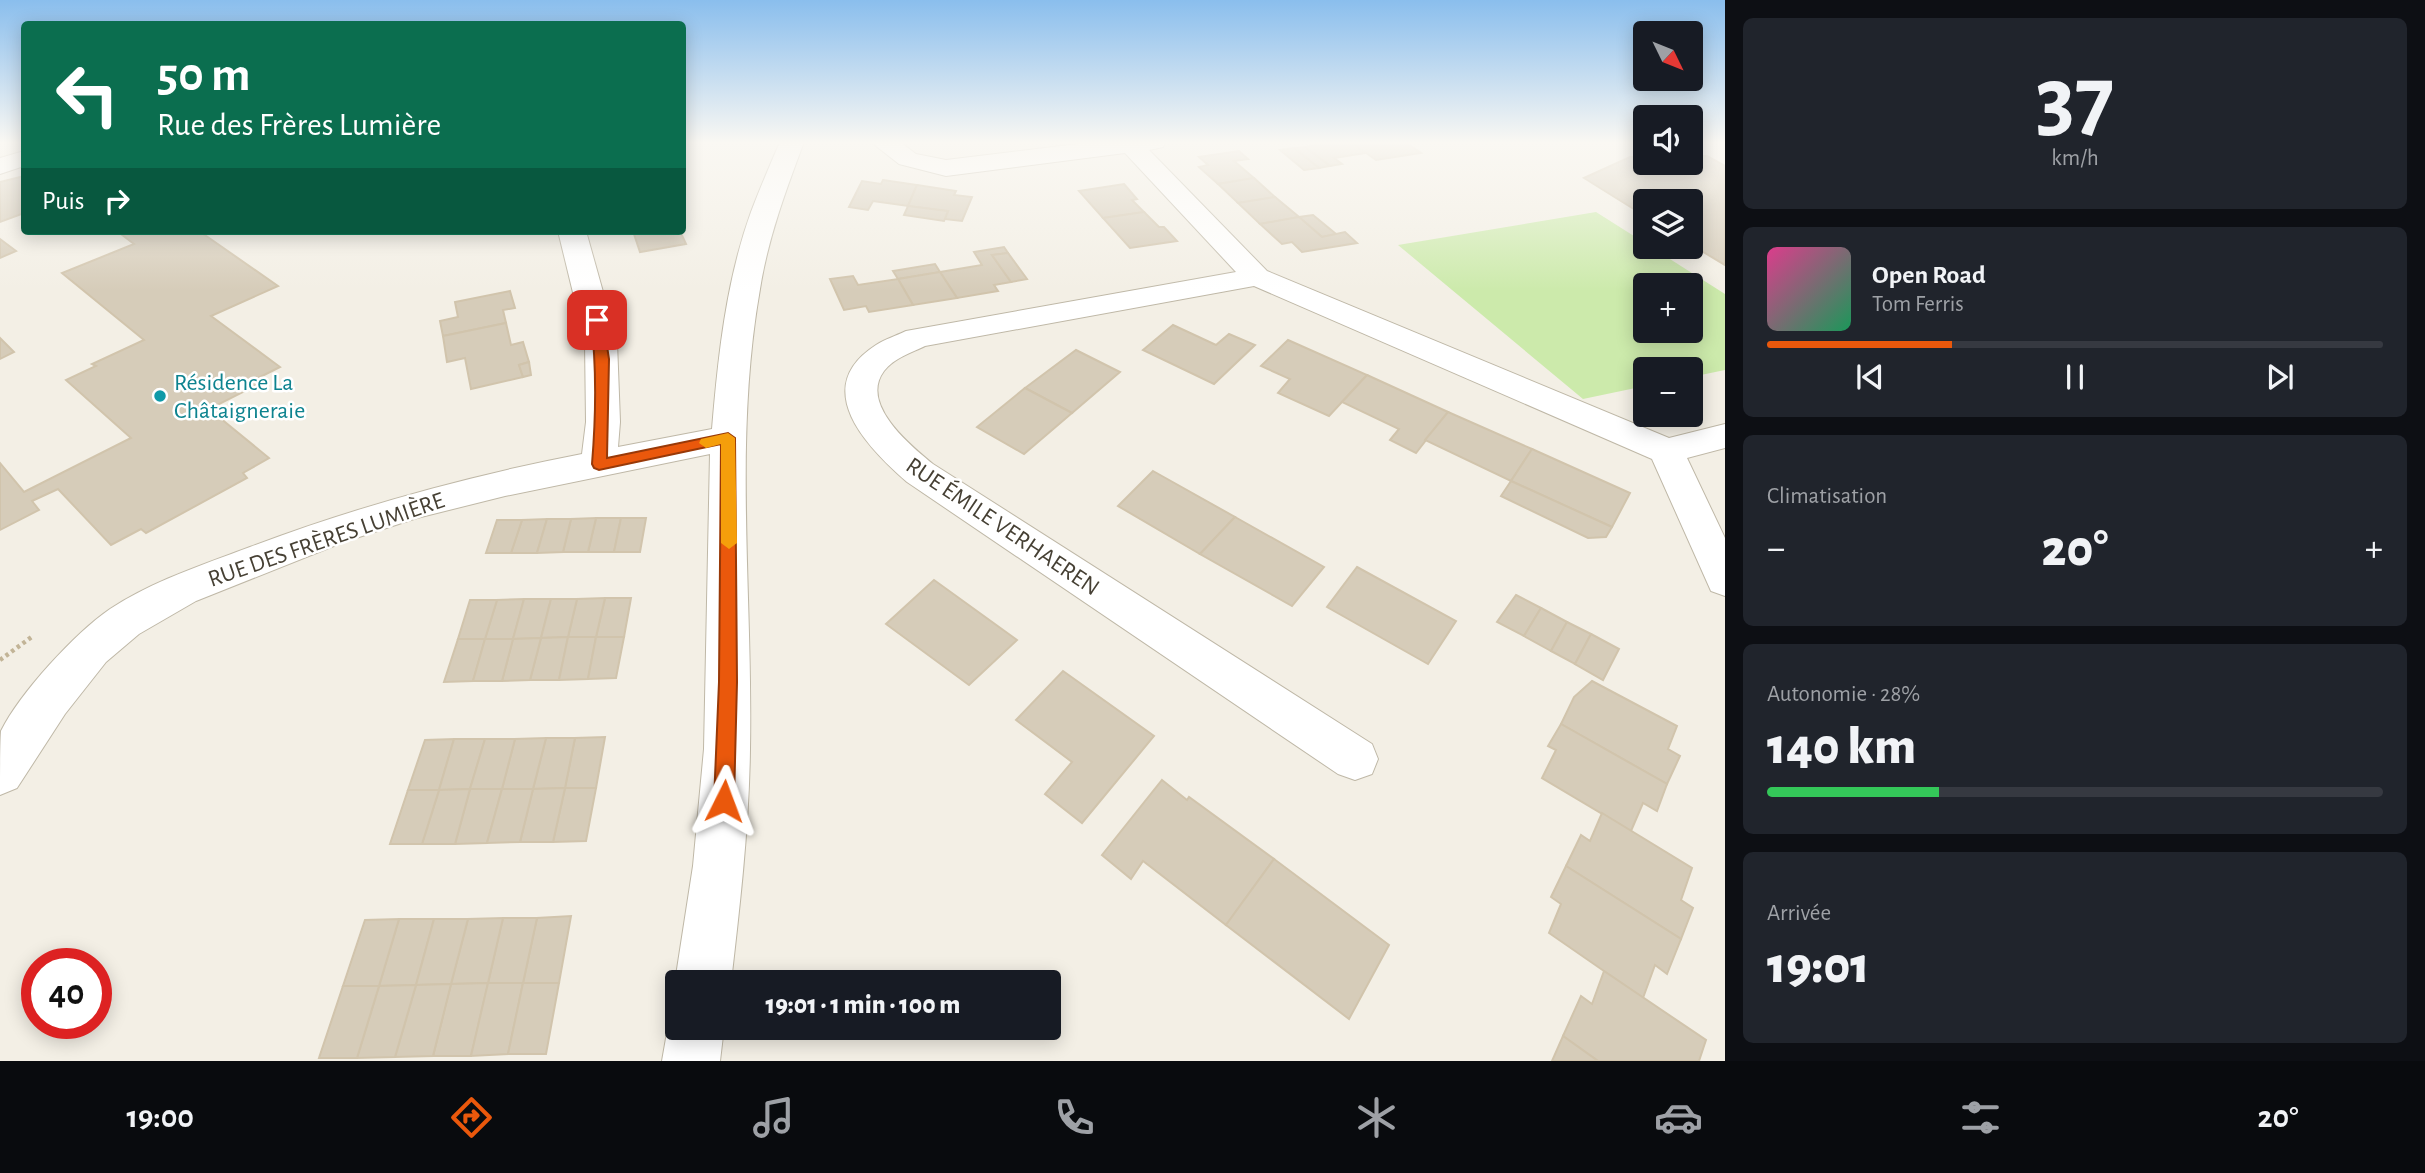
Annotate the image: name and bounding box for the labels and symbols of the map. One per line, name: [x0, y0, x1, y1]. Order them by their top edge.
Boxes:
north arrow: [1633, 21, 1703, 91]
pin: [567, 290, 627, 350]
place label: Résidence La Châtaigneraie: [174, 371, 305, 423]
marker: Résidence La Châtaigneraie: [152, 388, 168, 404]
street label: RUE ÉMILE VERHAEREN: [901, 452, 1105, 600]
street label: RUE DES FRÈRES LUMIÈRE: [204, 486, 448, 592]
position arrow: [687, 764, 761, 838]
speed limit sign: 40: [21, 948, 112, 1039]

